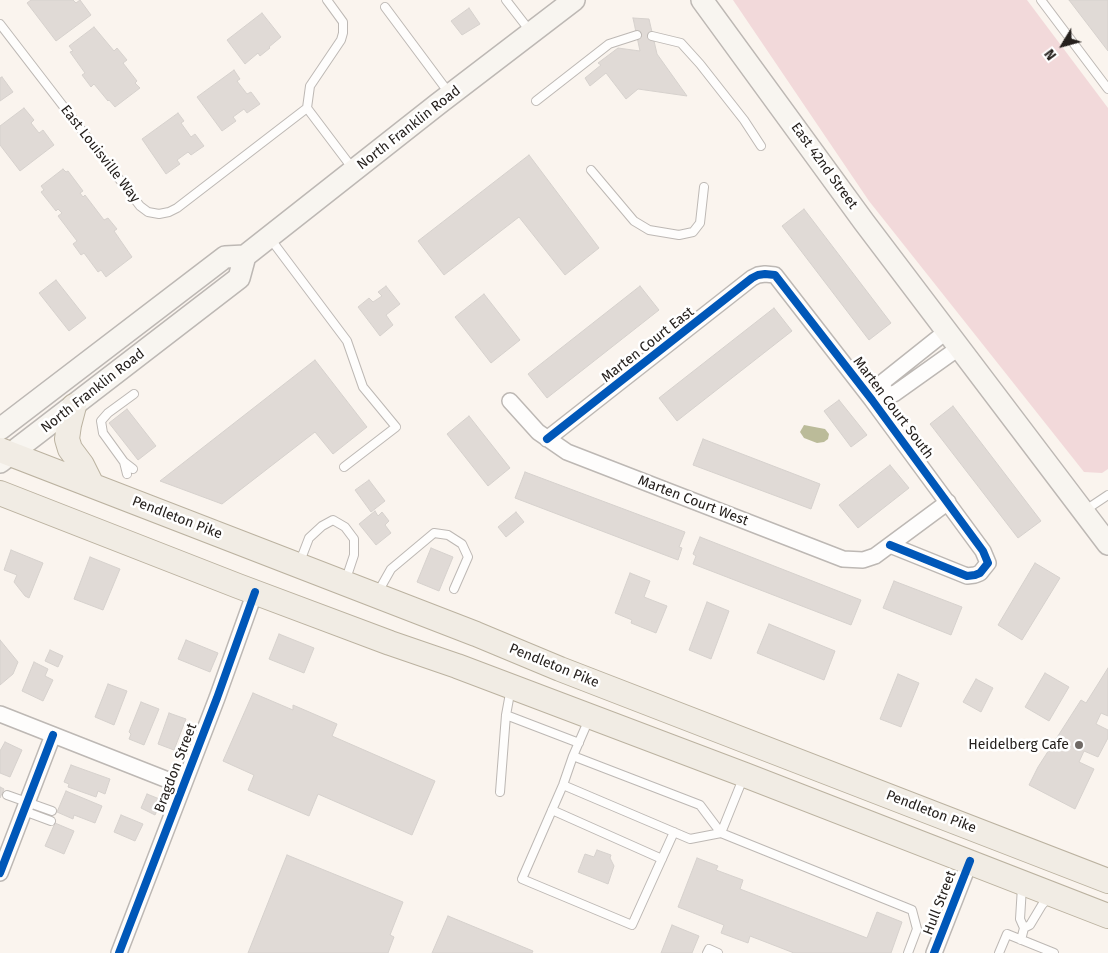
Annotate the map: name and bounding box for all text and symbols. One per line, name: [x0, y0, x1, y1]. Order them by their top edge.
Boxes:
north arrow: [1038, 20, 1088, 70]
text: N: [1041, 46, 1060, 63]
street label: North Franklin Road: [354, 82, 464, 174]
street label: East Louisville Way: [57, 102, 143, 206]
street label: East 42nd Street: [787, 120, 861, 212]
street label: Marten Court East: [598, 304, 698, 386]
street label: North Franklin Road: [38, 345, 148, 437]
street label: Marten Court South: [849, 354, 937, 462]
street label: Marten Court West: [635, 472, 751, 530]
street label: Pendleton Pike: [130, 493, 224, 543]
street label: Pendleton Pike: [507, 640, 601, 692]
street label: Bragdon Street: [151, 721, 201, 815]
place label: Heidelberg Cafe: [968, 737, 1069, 753]
marker: Heidelberg Cafe: [1073, 739, 1085, 751]
street label: Pendleton Pike: [884, 787, 978, 837]
street label: Hull Street: [920, 868, 960, 938]

